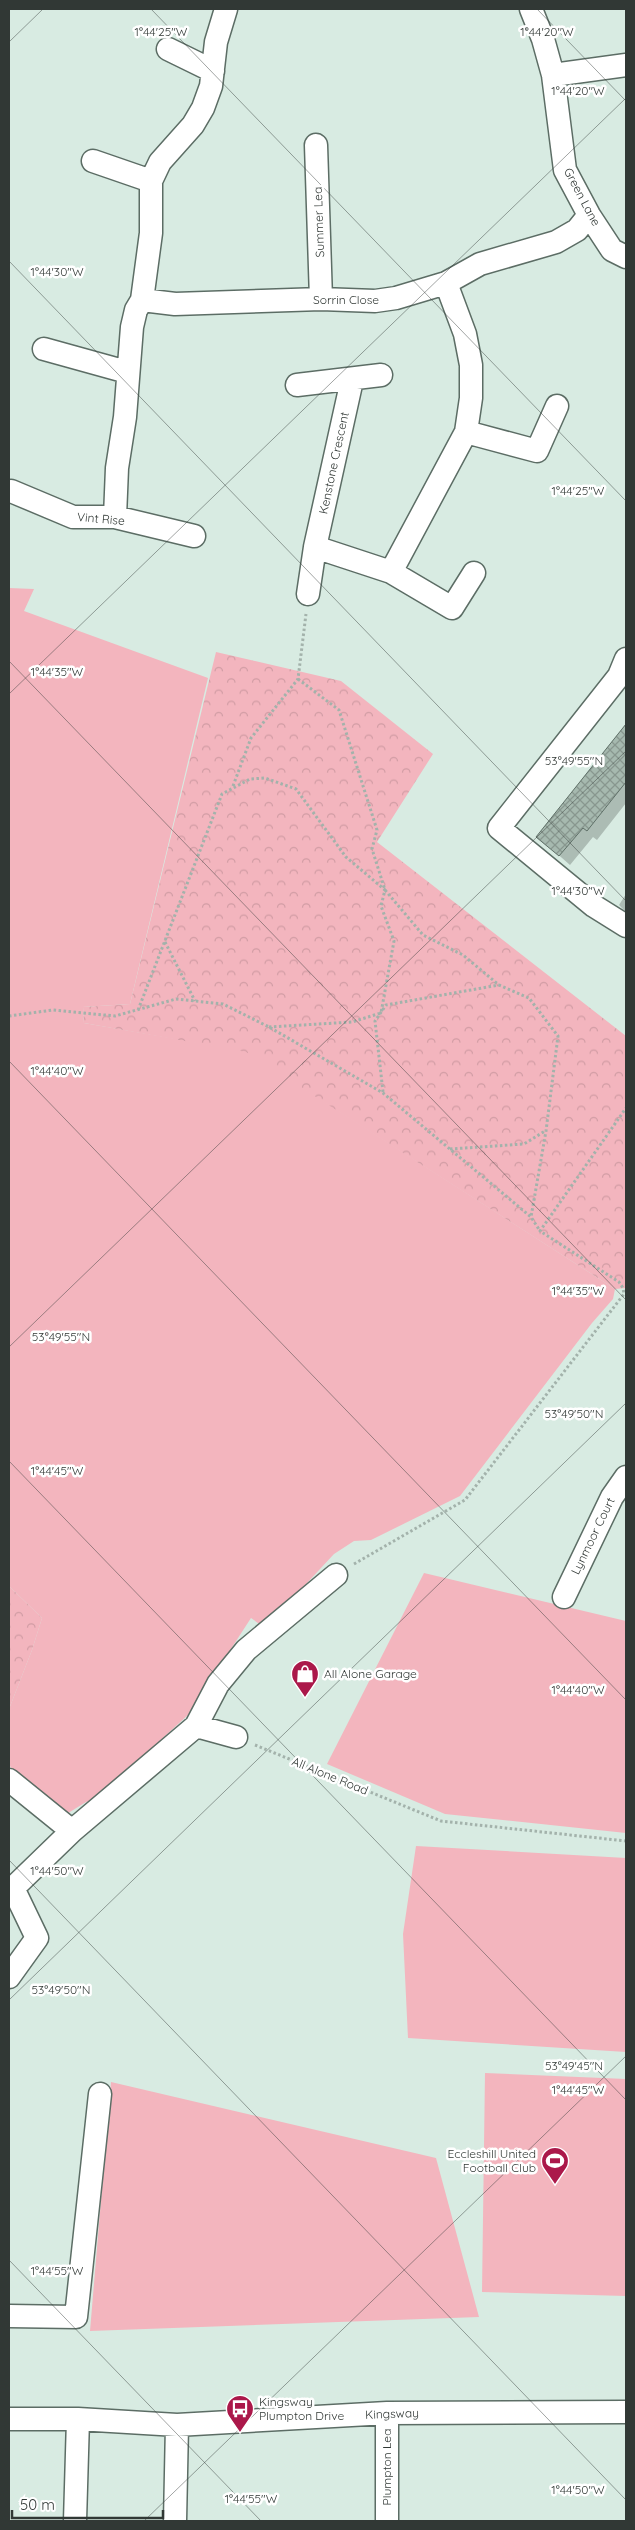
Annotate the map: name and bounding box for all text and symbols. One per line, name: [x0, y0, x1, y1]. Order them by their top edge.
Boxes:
text: 1°44'25"W: [135, 24, 188, 39]
text: 1°44'20"W: [520, 24, 574, 39]
text: 1°44'20"W: [551, 83, 605, 98]
street label: Green Lane: [561, 165, 604, 229]
street label: Summer Lea: [310, 186, 327, 258]
text: 1°44'30"W: [30, 264, 84, 279]
street label: Sorrin Close: [313, 292, 379, 307]
street label: Kenstone Crescent: [315, 410, 352, 515]
text: 1°44'25"W: [552, 483, 605, 498]
street label: Vint Rise: [77, 509, 126, 528]
text: 1°44'35"W: [31, 664, 84, 679]
text: 53°49'55"N: [545, 753, 603, 768]
text: 1°44'30"W: [551, 883, 605, 898]
text: 1°44'40"W: [30, 1063, 84, 1078]
text: 1°44'35"W: [552, 1283, 605, 1298]
text: 53°49'55"N: [32, 1329, 90, 1344]
text: 53°49'50"N: [545, 1406, 603, 1421]
text: 1°44'45"W: [31, 1463, 84, 1478]
street label: Lynmoor Court: [567, 1495, 618, 1577]
shop icon: All Alone Garage: [290, 1659, 320, 1698]
place label: All Alone Garage: [324, 1666, 417, 1681]
text: 1°44'40"W: [551, 1682, 605, 1697]
street label: All Alone Road: [290, 1753, 371, 1798]
text: 1°44'50"W: [30, 1863, 84, 1878]
text: 53°49'50"N: [32, 1982, 90, 1997]
text: 53°49'45"N: [545, 2058, 603, 2073]
text: 1°44'45"W: [552, 2082, 605, 2097]
place label: Eccleshill United Football Club: [447, 2146, 536, 2175]
sports icon: Eccleshill United Football Club: [540, 2146, 570, 2185]
text: 1°44'55"W: [31, 2263, 84, 2278]
bus stop icon: Kingsway Plumpton Drive: [225, 2394, 255, 2433]
place label: Kingsway Plumpton Drive: [259, 2394, 344, 2423]
street label: Kingsway: [365, 2405, 419, 2422]
street label: Plumpton Lea: [379, 2429, 394, 2505]
text: 1°44'50"W: [551, 2482, 605, 2497]
scale bar: [12, 2488, 164, 2520]
text: 1°44'55"W: [225, 2491, 278, 2506]
text: 50 m: [20, 2495, 55, 2514]

